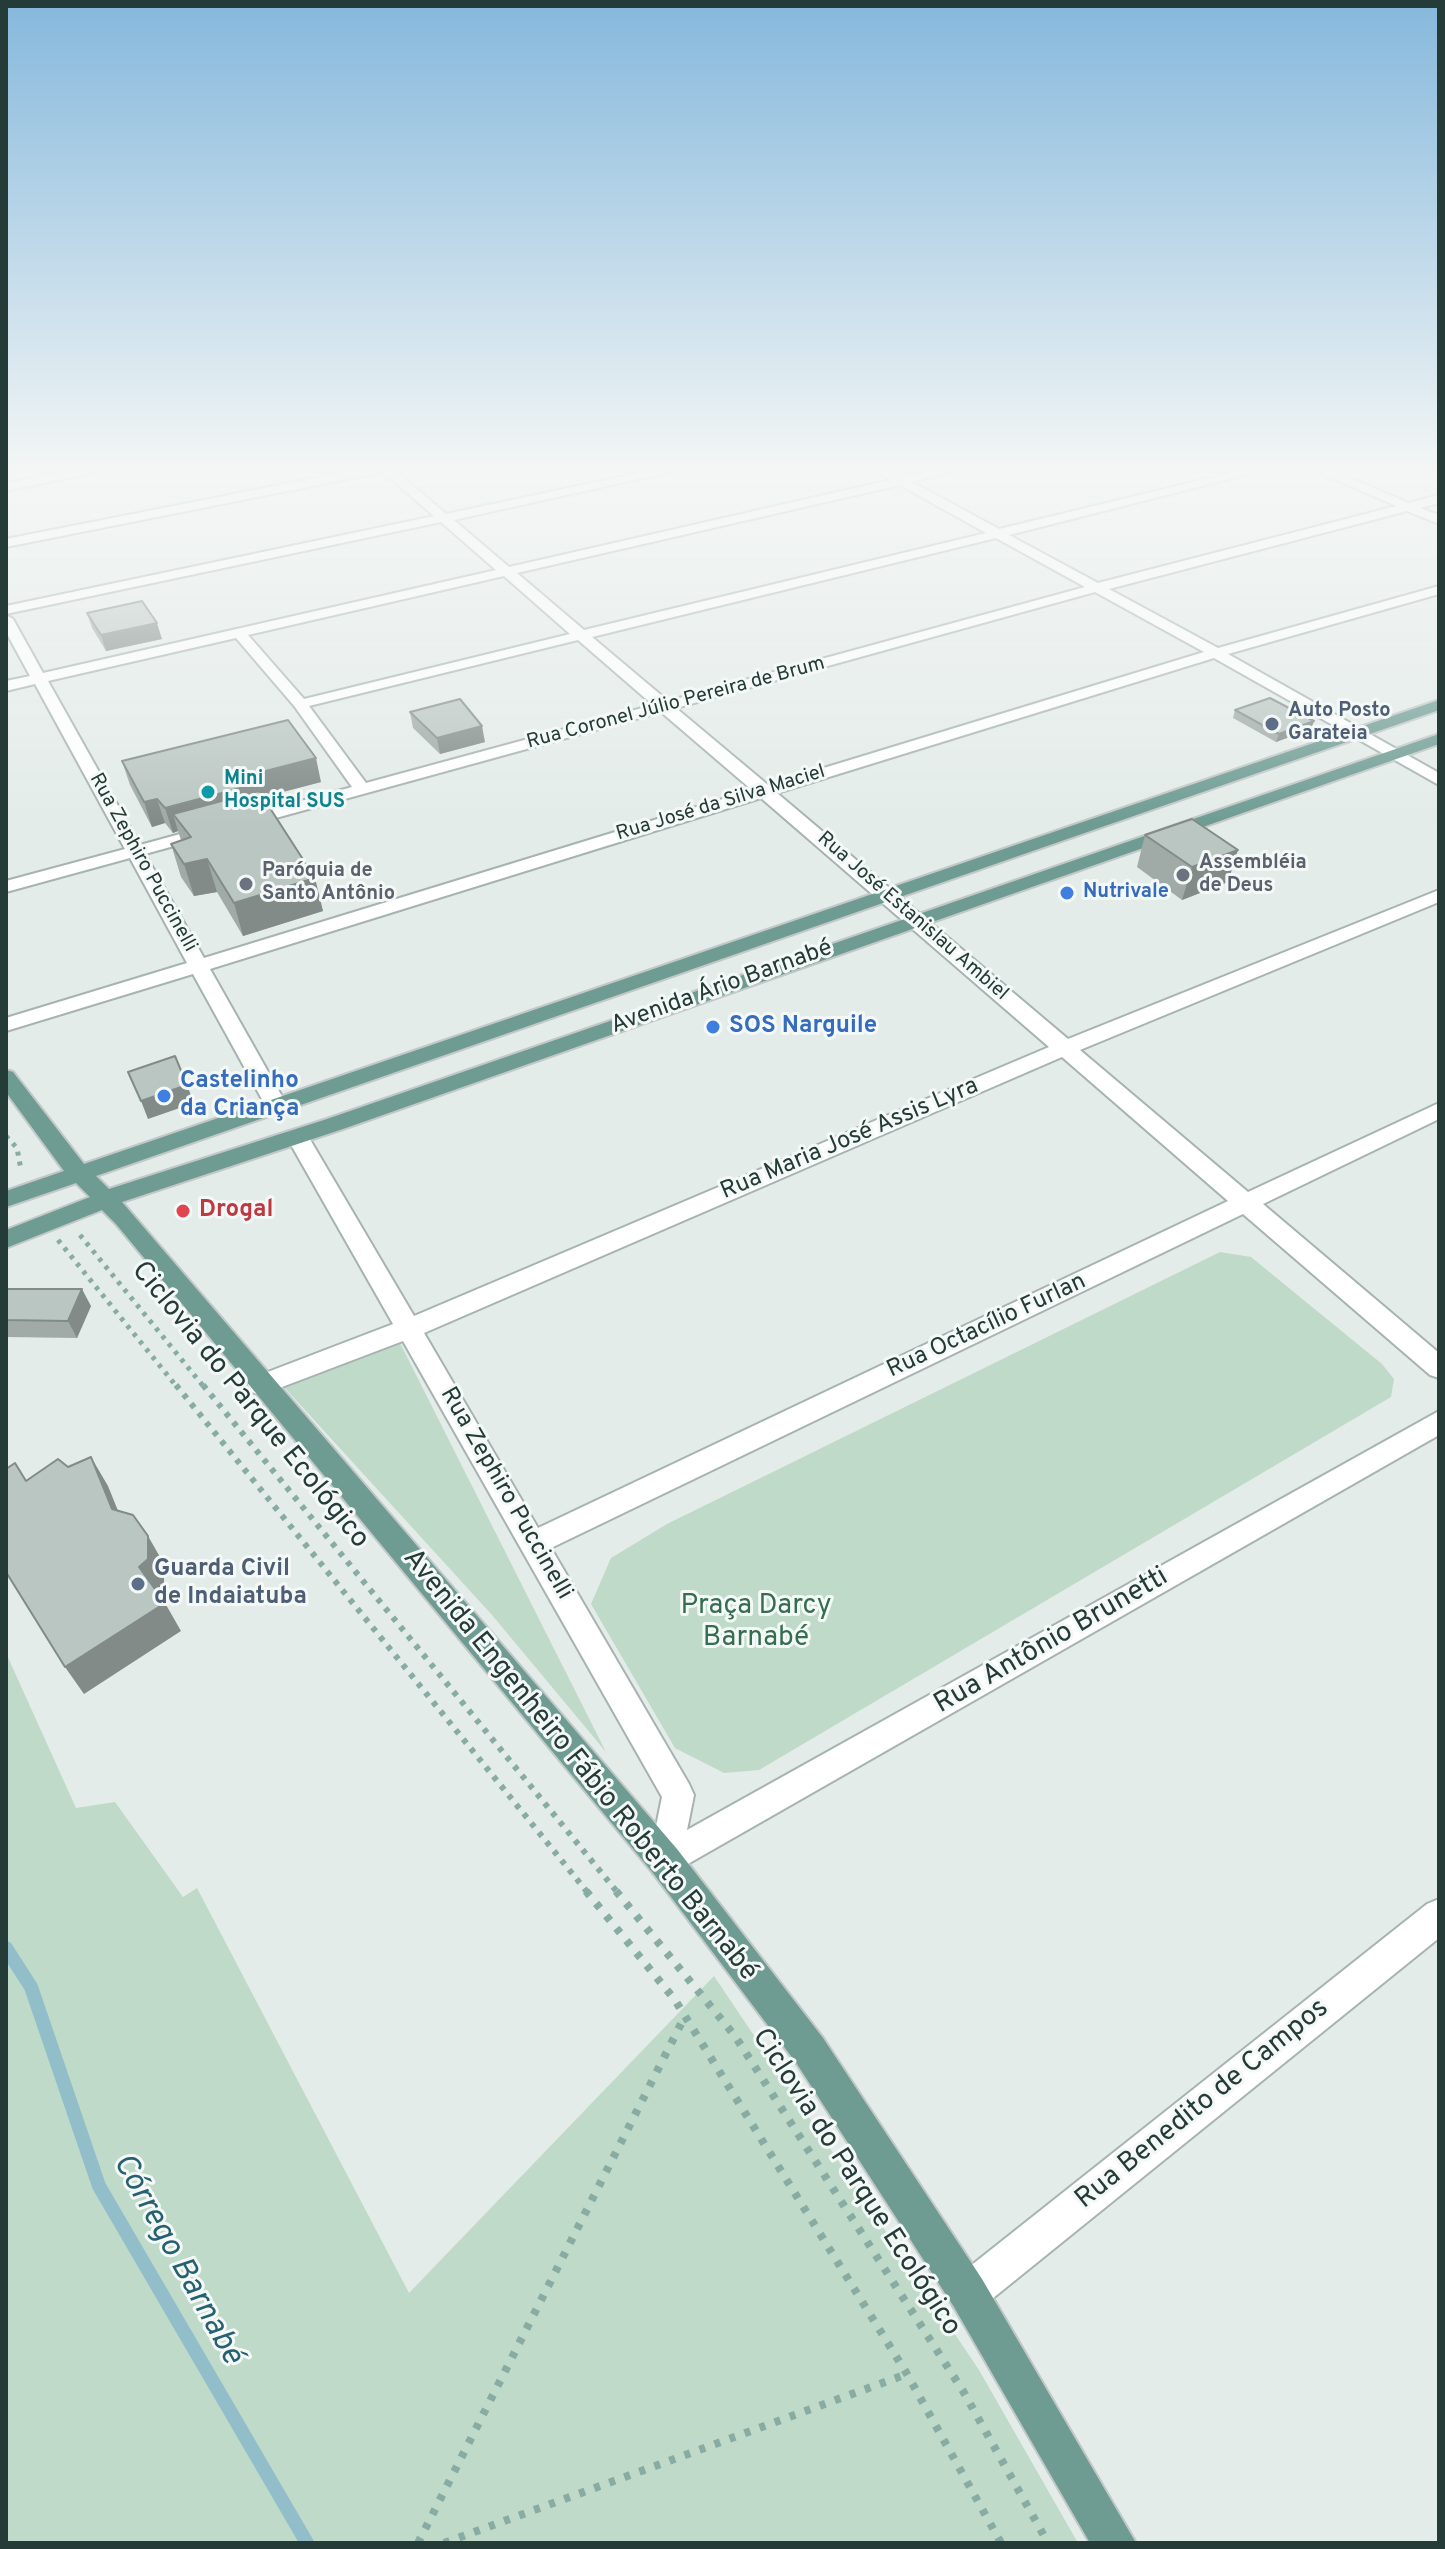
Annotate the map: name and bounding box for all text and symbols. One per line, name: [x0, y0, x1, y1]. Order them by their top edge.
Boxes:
street label: Rua Coronel Júlio Pereira de Brum: [524, 653, 828, 755]
place label: Auto Posto Garateia: [1288, 700, 1391, 747]
marker: Auto Posto Garateia: [1263, 715, 1281, 733]
street label: Rua José da Silva Maciel: [614, 761, 828, 847]
place label: Mini Hospital SUS: [224, 768, 345, 815]
street label: Rua Zephiro Puccinelli: [83, 769, 201, 957]
marker: Mini Hospital SUS: [199, 783, 217, 801]
street label: Rua José Estanislau Ambiel: [812, 827, 1012, 1007]
place label: Assembléia de Deus: [1199, 852, 1307, 899]
place label: Paróquia de Santo Antônio: [262, 860, 395, 907]
marker: Assembléia de Deus: [1174, 866, 1192, 884]
marker: Paróquia de Santo Antônio: [237, 875, 255, 893]
place label: Nutrivale: [1083, 881, 1169, 905]
marker: Nutrivale: [1058, 884, 1076, 902]
street label: Avenida Ário Barnabé: [607, 935, 837, 1041]
place label: SOS Narguile: [729, 1013, 877, 1041]
marker: SOS Narguile: [704, 1018, 722, 1036]
place label: Castelinho da Criança: [180, 1068, 299, 1124]
street label: Rua Maria José Assis Lyra: [717, 1073, 983, 1207]
marker: Castelinho da Criança: [155, 1087, 173, 1105]
place label: Drogal: [199, 1197, 273, 1225]
marker: Drogal: [174, 1202, 192, 1220]
street label: Ciclovia do Parque Ecológico: [123, 1256, 375, 1556]
street label: Rua Octacílio Furlan: [883, 1268, 1091, 1386]
street label: Rua Zephiro Puccinelli: [432, 1383, 578, 1605]
street label: Avenida Engenheiro Fábio Roberto Barnabé: [394, 1543, 764, 1989]
place label: Guarda Civil de Indaiatuba: [154, 1556, 307, 1612]
street label: Rua Antônio Brunetti: [929, 1561, 1175, 1723]
marker: Guarda Civil de Indaiatuba: [129, 1575, 147, 1593]
park label: Praça Darcy Barnabé: [680, 1590, 832, 1656]
street label: Rua Benedito de Campos: [1070, 1993, 1336, 2217]
street label: Ciclovia do Parque Ecológico: [743, 2023, 967, 2343]
water label: Córrego Barnabé: [102, 2148, 250, 2372]

